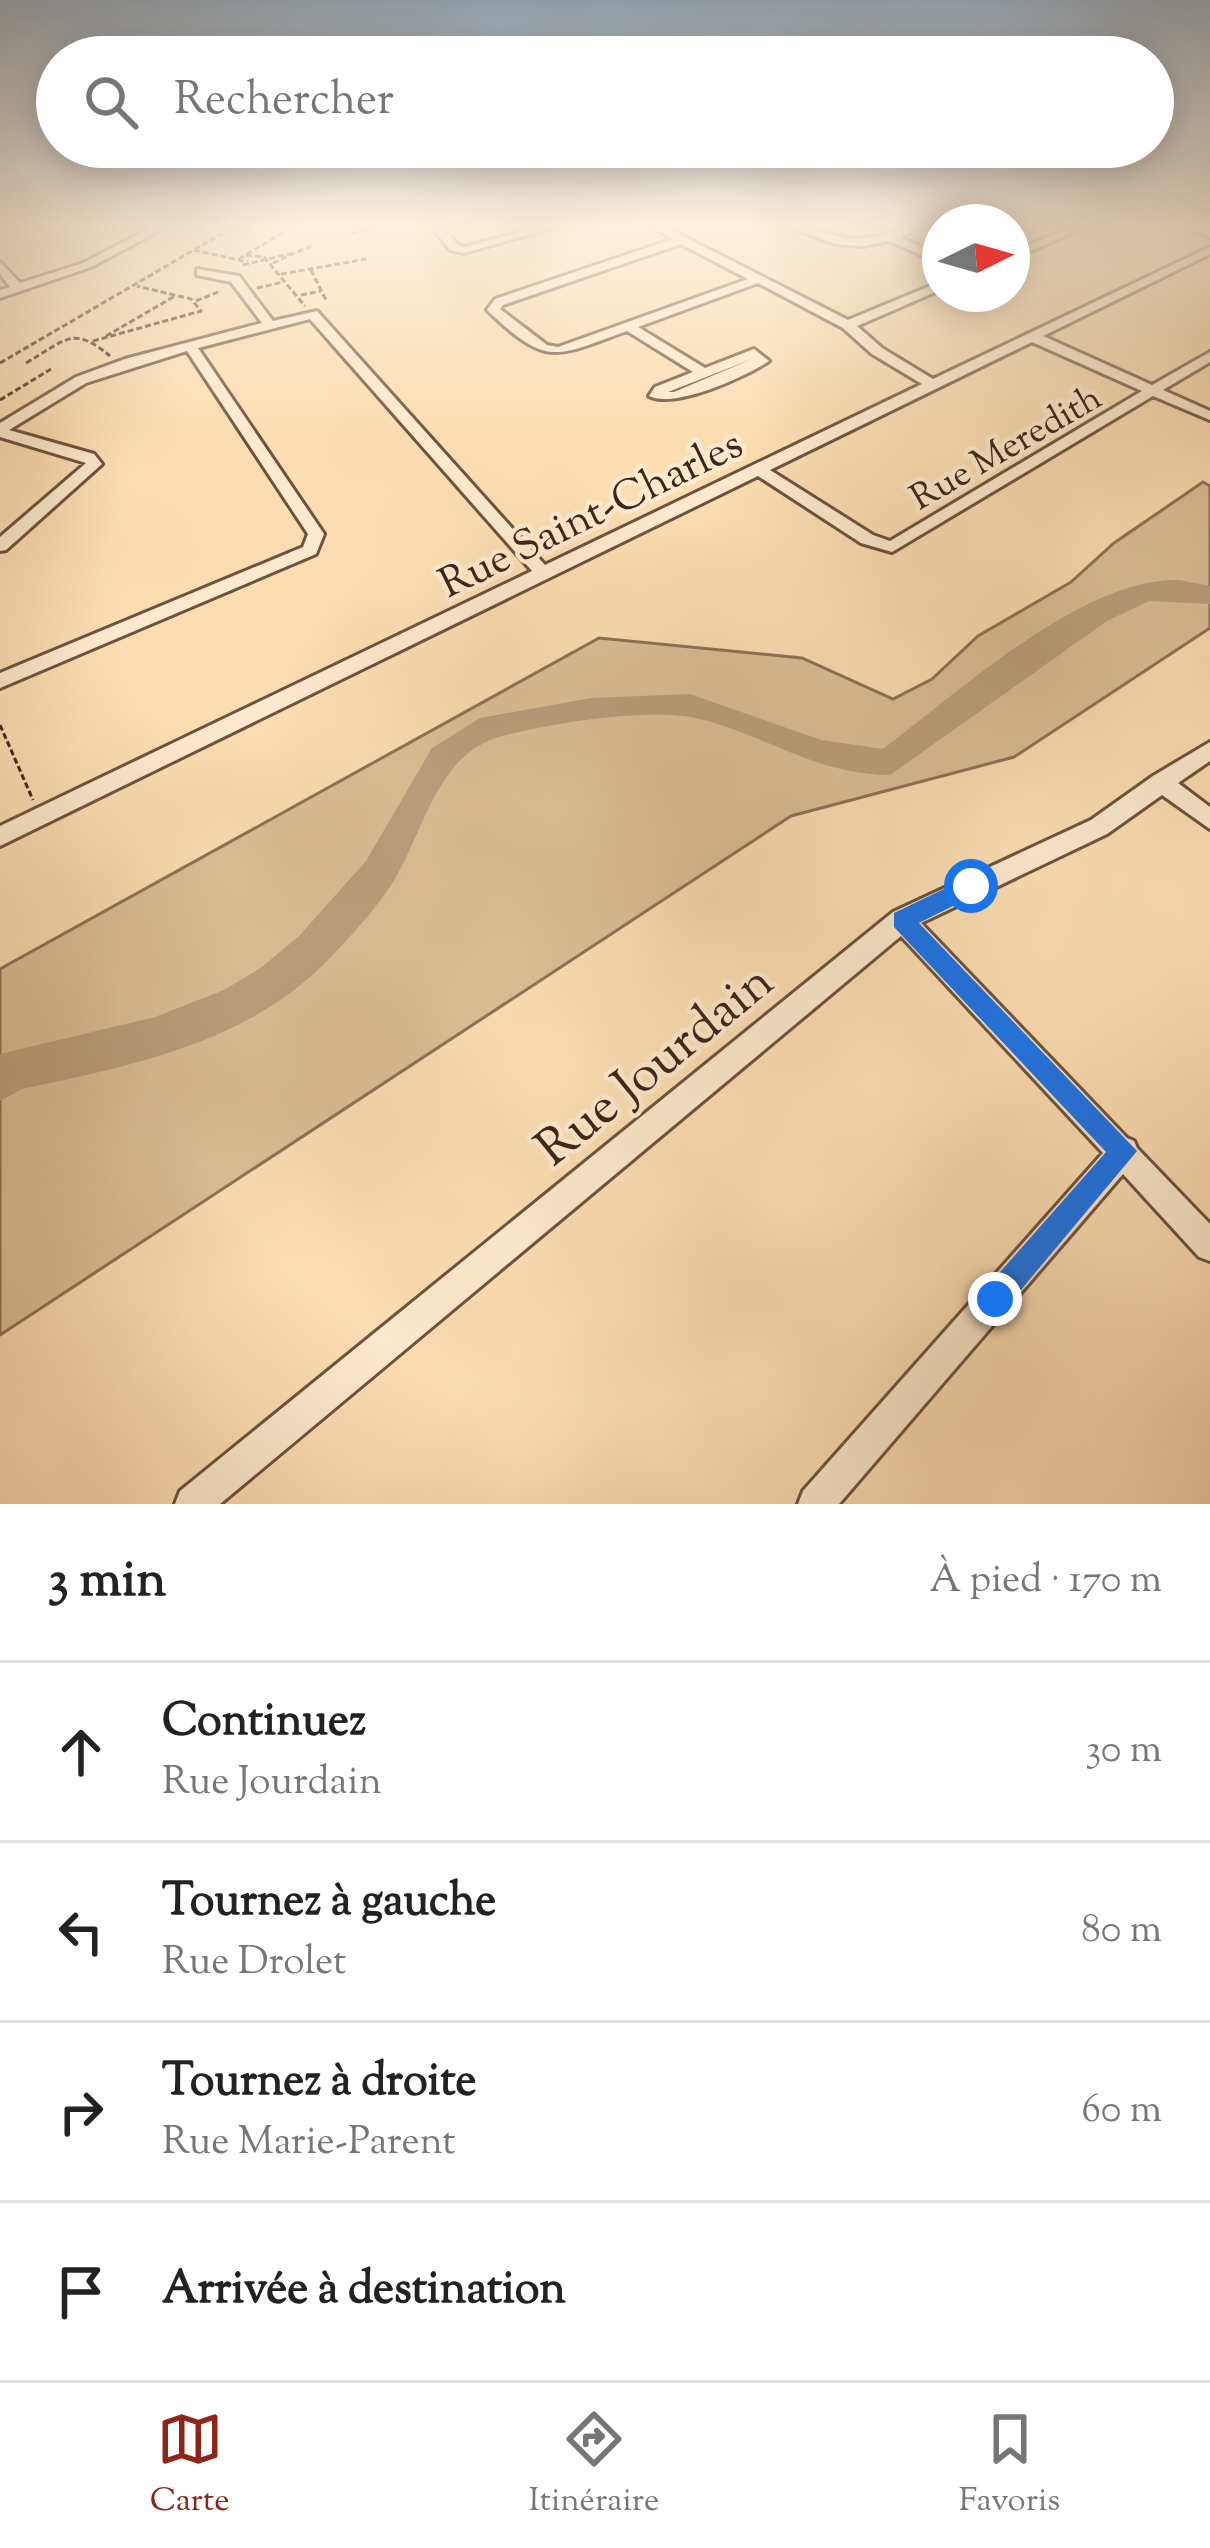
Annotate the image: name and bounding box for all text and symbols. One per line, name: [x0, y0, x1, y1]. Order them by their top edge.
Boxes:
search box: [36, 36, 1174, 168]
icon: search: [78, 69, 144, 135]
text: Rechercher: [174, 70, 394, 135]
north arrow: [922, 204, 1030, 312]
street label: Rue Meredith: [902, 374, 1112, 525]
street label: Rue Saint-Charles: [430, 417, 754, 616]
route start: [944, 859, 998, 913]
street label: Rue Jourdain: [522, 949, 791, 1186]
route end: [968, 1272, 1022, 1326]
text: 3 min: [48, 1546, 166, 1619]
text: À pied · 170 m: [930, 1554, 1162, 1610]
text: Continuez: [162, 1691, 366, 1756]
icon: ahead: [48, 1719, 114, 1785]
text: 30 m: [1085, 1724, 1162, 1780]
text: Rue Jourdain: [162, 1756, 382, 1812]
text: Tournez à gauche: [162, 1871, 496, 1936]
icon: left: [48, 1899, 114, 1965]
text: 80 m: [1081, 1904, 1162, 1960]
text: Rue Drolet: [162, 1936, 346, 1992]
text: Tournez à droite: [162, 2051, 477, 2116]
icon: right: [48, 2079, 114, 2145]
text: 60 m: [1081, 2084, 1162, 2140]
text: Rue Marie-Parent: [162, 2116, 456, 2172]
icon: arrive: [48, 2259, 114, 2325]
text: Arrivée à destination: [162, 2259, 566, 2324]
tab: Carte: [150, 2406, 230, 2526]
tab: Itinéraire: [529, 2406, 659, 2526]
tab: Favoris: [959, 2406, 1060, 2526]

